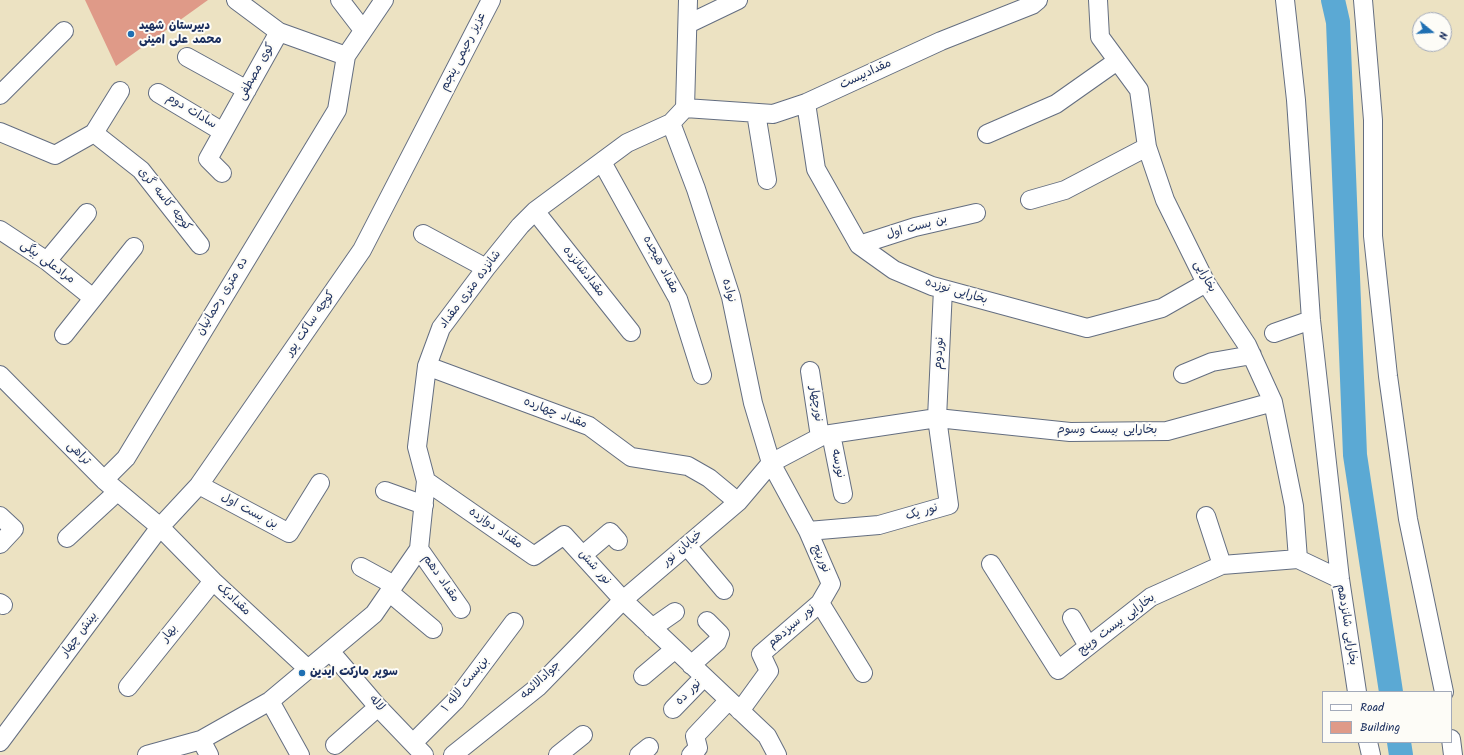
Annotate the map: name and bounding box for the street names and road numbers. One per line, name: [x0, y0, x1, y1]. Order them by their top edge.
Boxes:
street label: عزیز رحیمی پنجم: [438, 10, 490, 94]
street label: کوی مصطفی: [235, 41, 279, 103]
street label: مقدادبیست: [838, 57, 894, 93]
street label: سادات دوم: [163, 91, 219, 133]
street label: کوچه کاسه گری: [134, 165, 194, 235]
street label: بن بست اول: [885, 213, 949, 243]
street label: مقداد هیجده: [639, 234, 681, 296]
street label: مرادعلی بیگی: [17, 238, 77, 288]
street label: مقدادشانزده: [559, 244, 607, 300]
street label: شانزده متری مقداد: [437, 248, 505, 332]
street label: ده متری رحمانیان: [194, 255, 252, 339]
street label: بخارایی: [1189, 259, 1219, 295]
street label: بخارایی نوزده: [923, 276, 989, 308]
street label: نواده: [718, 277, 738, 305]
street label: کوچه ساکت پور: [283, 288, 339, 360]
street label: نوردوم: [932, 336, 948, 370]
street label: نورچهار: [805, 385, 825, 423]
street label: مقداد چهارده: [521, 395, 589, 433]
street label: بخارایی بیست وسوم: [1057, 424, 1157, 438]
street label: تراهی: [63, 439, 93, 469]
street label: نورسه: [827, 448, 847, 480]
street label: بن بست اول: [218, 491, 280, 533]
street label: نور یک: [904, 502, 940, 524]
street label: مقداد دوازده: [465, 505, 525, 553]
street label: خیابان نور: [660, 528, 706, 570]
street label: نورپنج: [807, 543, 833, 575]
street label: نور شش: [575, 548, 613, 588]
street label: مقداد دهم: [418, 553, 462, 605]
street label: مقدادیک: [213, 581, 253, 619]
street label: بخارایی شانزدهم: [1332, 583, 1360, 667]
street label: بخارایی بیست وپنج: [1076, 591, 1158, 659]
street label: نور سیزدهم: [765, 602, 819, 652]
street label: بینش چهار: [59, 610, 101, 660]
street label: بهار: [159, 622, 181, 646]
street label: بن‌بست لاله ۱: [439, 654, 493, 716]
street label: جوادالائمه: [518, 659, 564, 703]
street label: نور ده: [673, 677, 705, 709]
street label: لاله: [365, 693, 387, 715]

